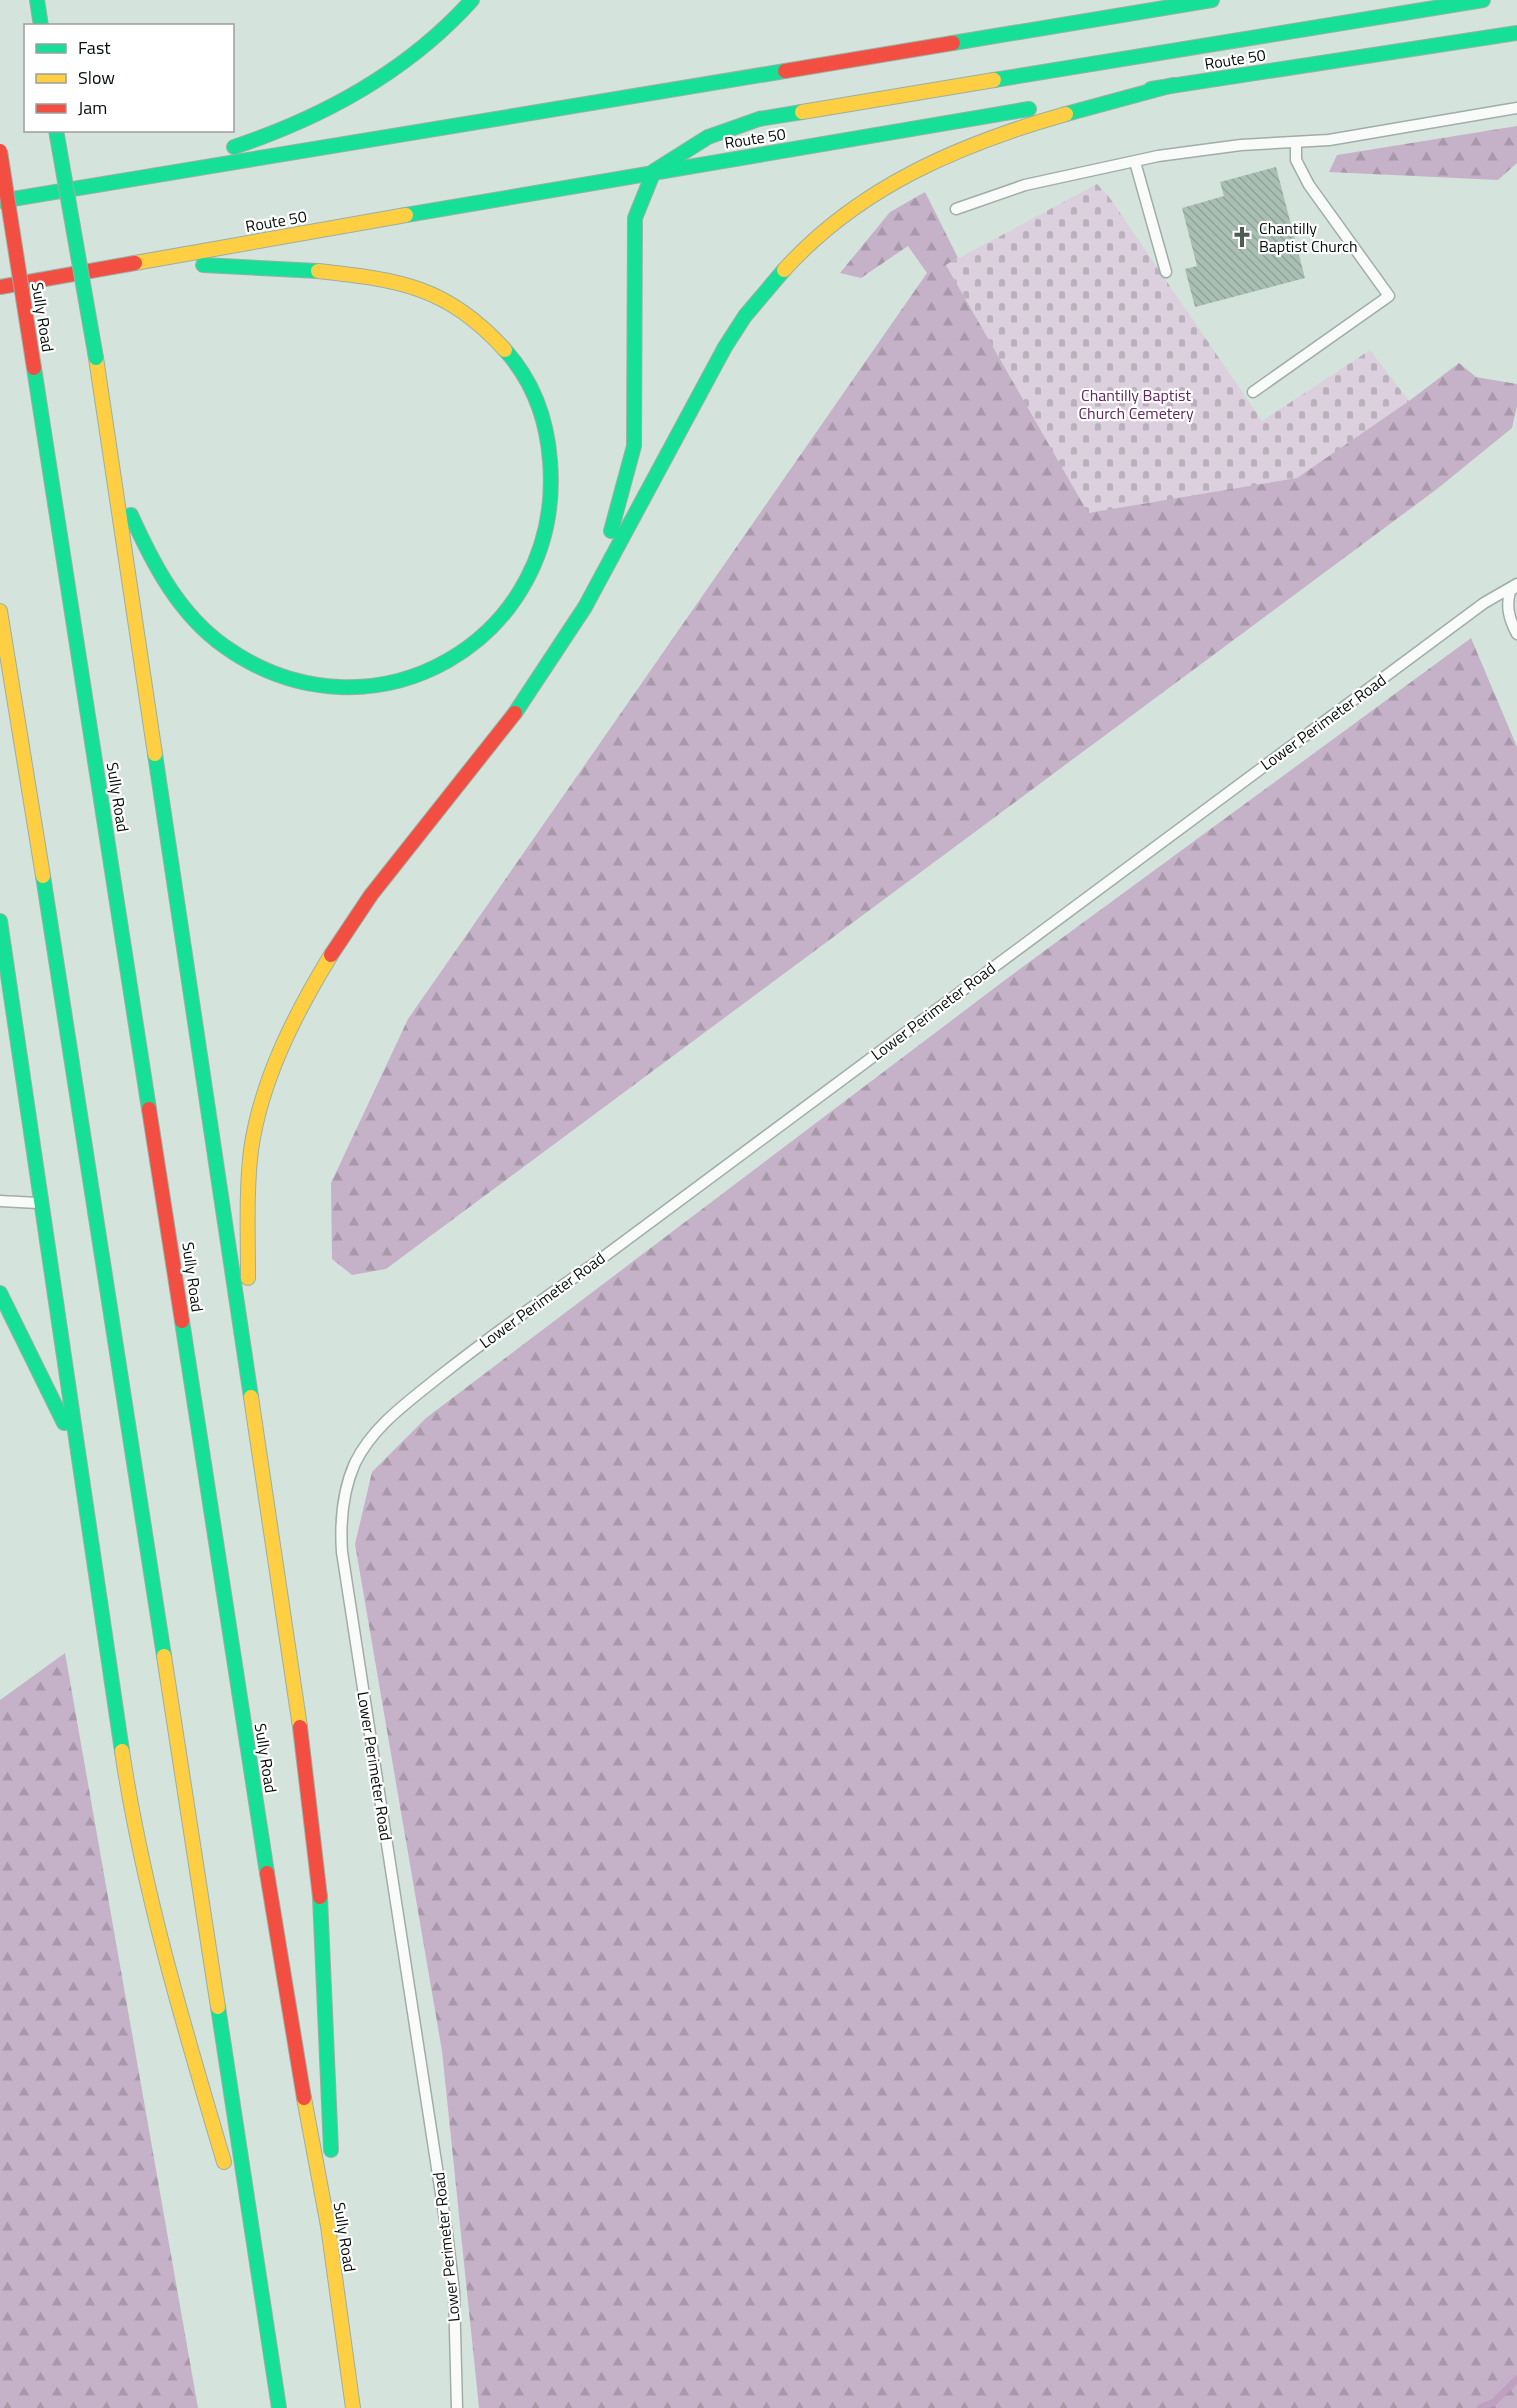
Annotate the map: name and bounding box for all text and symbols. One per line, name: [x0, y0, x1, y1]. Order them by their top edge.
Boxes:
legend: [24, 24, 234, 132]
text: Fast: [78, 34, 111, 61]
street label: Route 50: [1203, 42, 1267, 76]
text: Slow: [78, 64, 115, 91]
text: Jam: [78, 94, 107, 121]
street label: Route 50: [723, 121, 787, 155]
street label: Route 50: [243, 204, 309, 238]
place label: Chantilly Baptist Church: [1259, 216, 1358, 258]
church icon: Chantilly Baptist Church: [1230, 225, 1254, 249]
street label: Sully Road: [26, 280, 60, 354]
park label: Chantilly Baptist Church Cemetery: [1078, 383, 1194, 425]
street label: Lower Perimeter Road: [1255, 668, 1391, 776]
street label: Sully Road: [101, 760, 135, 834]
street label: Lower Perimeter Road: [866, 956, 1000, 1066]
street label: Sully Road: [176, 1240, 210, 1314]
street label: Lower Perimeter Road: [474, 1246, 610, 1354]
street label: Lower Perimeter Road: [351, 1690, 399, 1842]
street label: Sully Road: [249, 1721, 283, 1795]
street label: Lower Perimeter Road: [426, 2171, 466, 2323]
street label: Sully Road: [328, 2200, 362, 2274]

